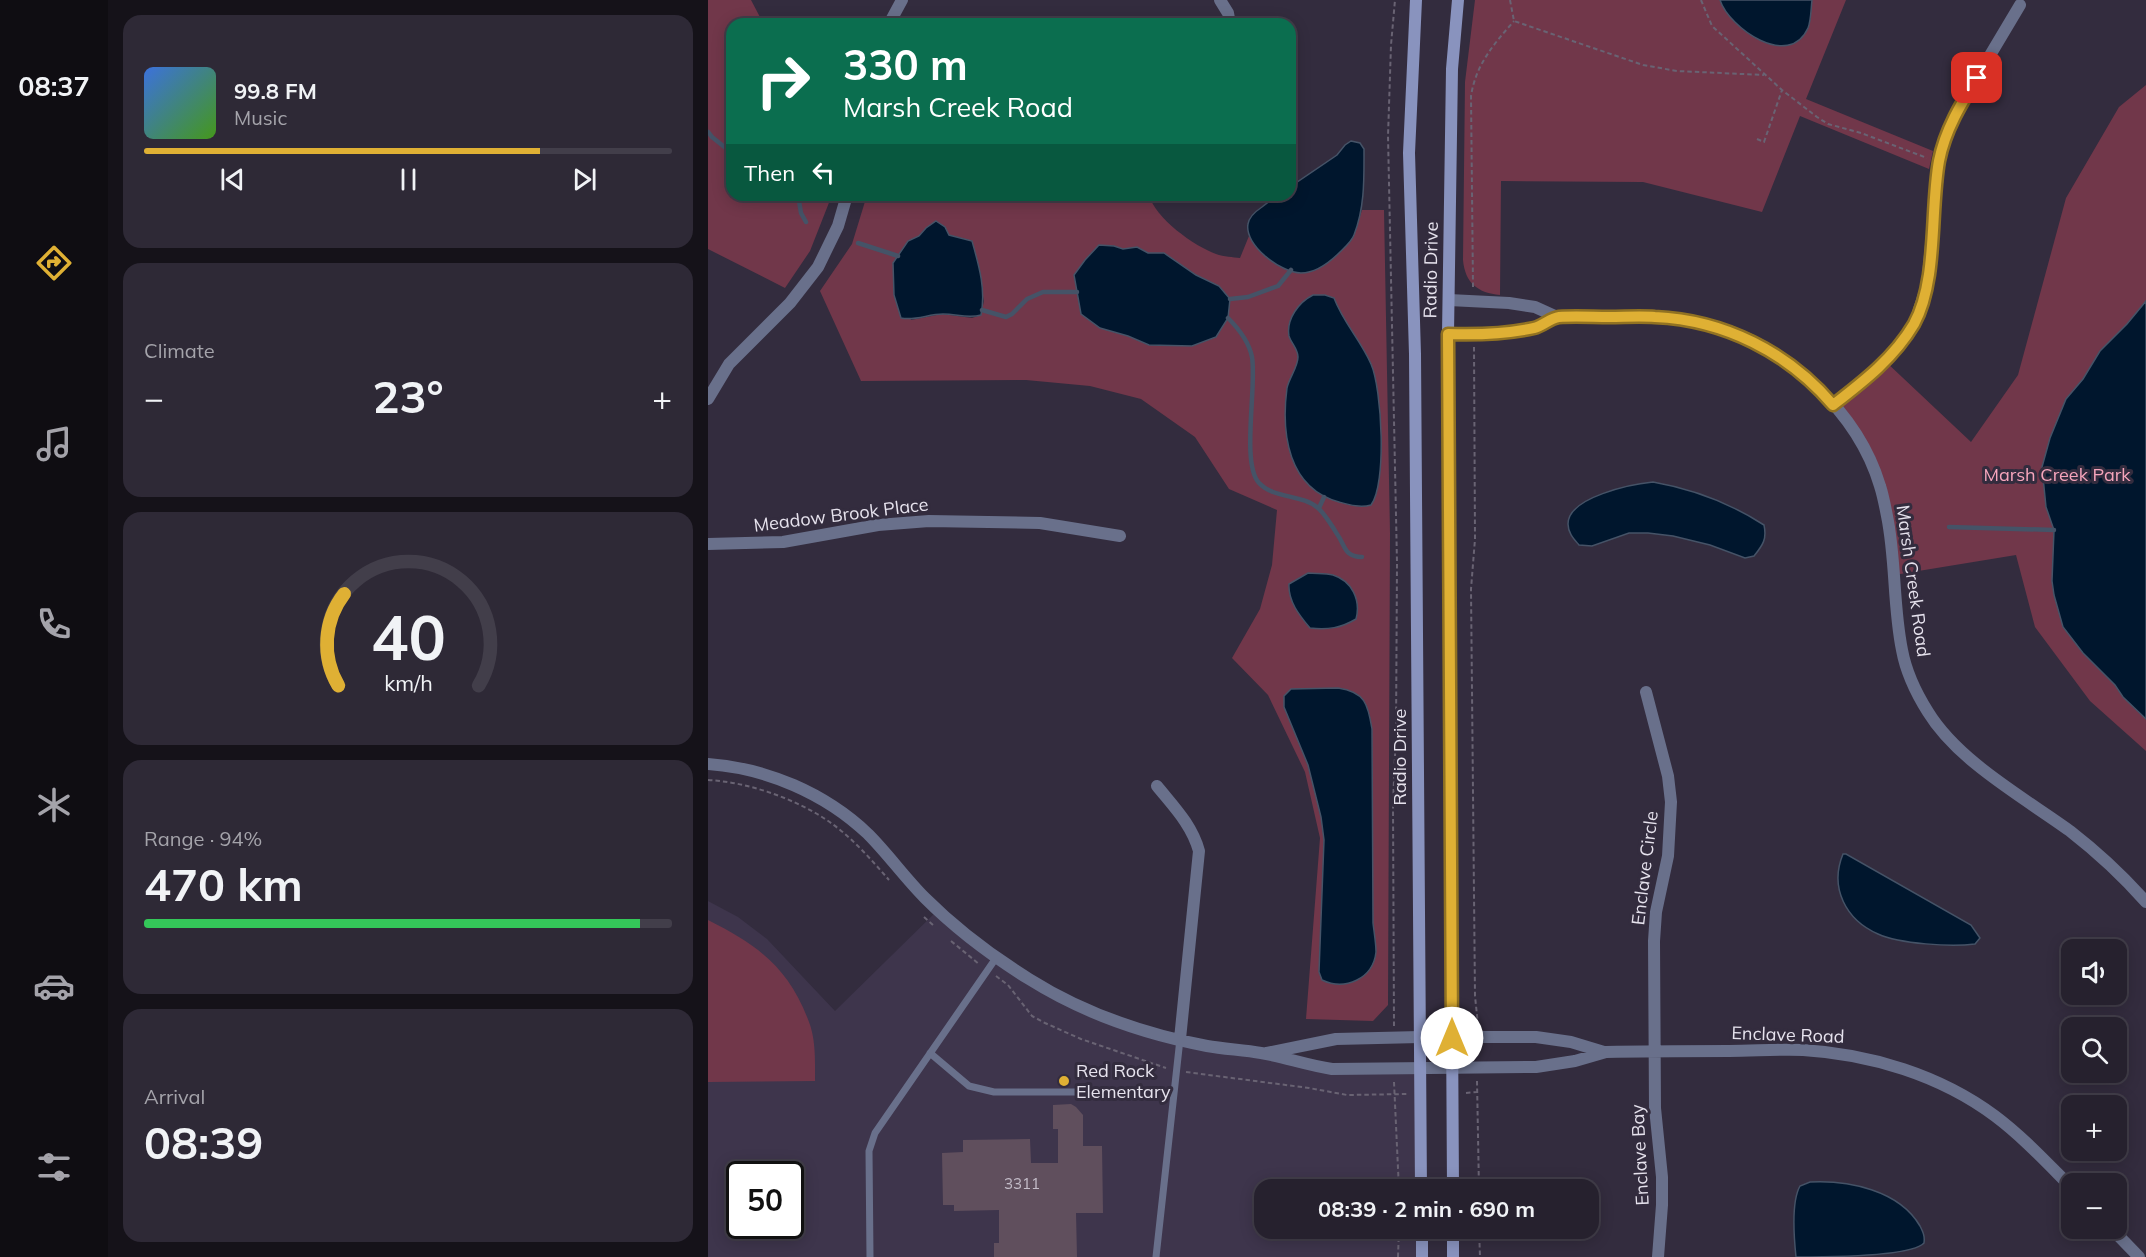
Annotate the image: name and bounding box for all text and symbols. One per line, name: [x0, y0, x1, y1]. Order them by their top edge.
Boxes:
text: 330 m: [843, 38, 968, 91]
icon: right: [744, 42, 822, 120]
pin: [1951, 52, 2002, 103]
icon: arrive: [1960, 61, 1993, 94]
text: 08:37: [18, 69, 90, 103]
text: 99.8 FM: [234, 77, 317, 105]
text: Marsh Creek Road: [843, 90, 1073, 124]
text: Music: [234, 105, 287, 130]
icon: left: [807, 156, 840, 189]
text: Then: [744, 159, 795, 187]
icon: previous: [216, 163, 249, 196]
icon: pause: [392, 163, 425, 196]
icon: next: [568, 163, 601, 196]
street label: Radio Drive: [1418, 221, 1443, 319]
icon: directions: [33, 242, 75, 284]
text: Climate: [144, 338, 215, 363]
text: 23°: [372, 368, 444, 424]
text: −: [144, 377, 164, 418]
text: +: [652, 377, 672, 418]
icon: music: [33, 423, 75, 465]
park label: Marsh Creek Park: [1983, 463, 2131, 486]
street label: Meadow Brook Place: [752, 492, 930, 537]
street label: Marsh Creek Road: [1891, 503, 1936, 658]
text: 40: [371, 597, 445, 676]
icon: phone: [33, 603, 75, 645]
text: km/h: [384, 669, 432, 696]
street label: Radio Drive: [1388, 709, 1411, 805]
icon: climate: [33, 784, 75, 826]
street label: Enclave Circle: [1626, 809, 1663, 926]
text: Range · 94%: [144, 826, 262, 851]
text: 470 km: [144, 856, 303, 912]
map controls: [2061, 939, 2127, 1239]
button: sound: [2061, 939, 2127, 1005]
icon: car: [33, 965, 75, 1007]
position arrow: [1420, 1006, 1484, 1070]
button: search: [2061, 1017, 2127, 1083]
street label: Enclave Road: [1731, 1021, 1845, 1048]
place label: Red Rock Elementary: [1076, 1059, 1171, 1103]
marker: Red Rock Elementary: [1057, 1074, 1071, 1088]
text: Arrival: [144, 1084, 205, 1109]
button: +: [2061, 1095, 2127, 1161]
street label: Enclave Bay: [1625, 1103, 1654, 1206]
text: 08:39: [144, 1114, 263, 1170]
icon: filters: [33, 1146, 75, 1188]
speed limit sign: 50: [726, 1161, 804, 1239]
button: −: [2061, 1173, 2127, 1239]
house number: 3311: [1004, 1174, 1040, 1193]
text: 08:39 · 2 min · 690 m: [1318, 1195, 1535, 1223]

